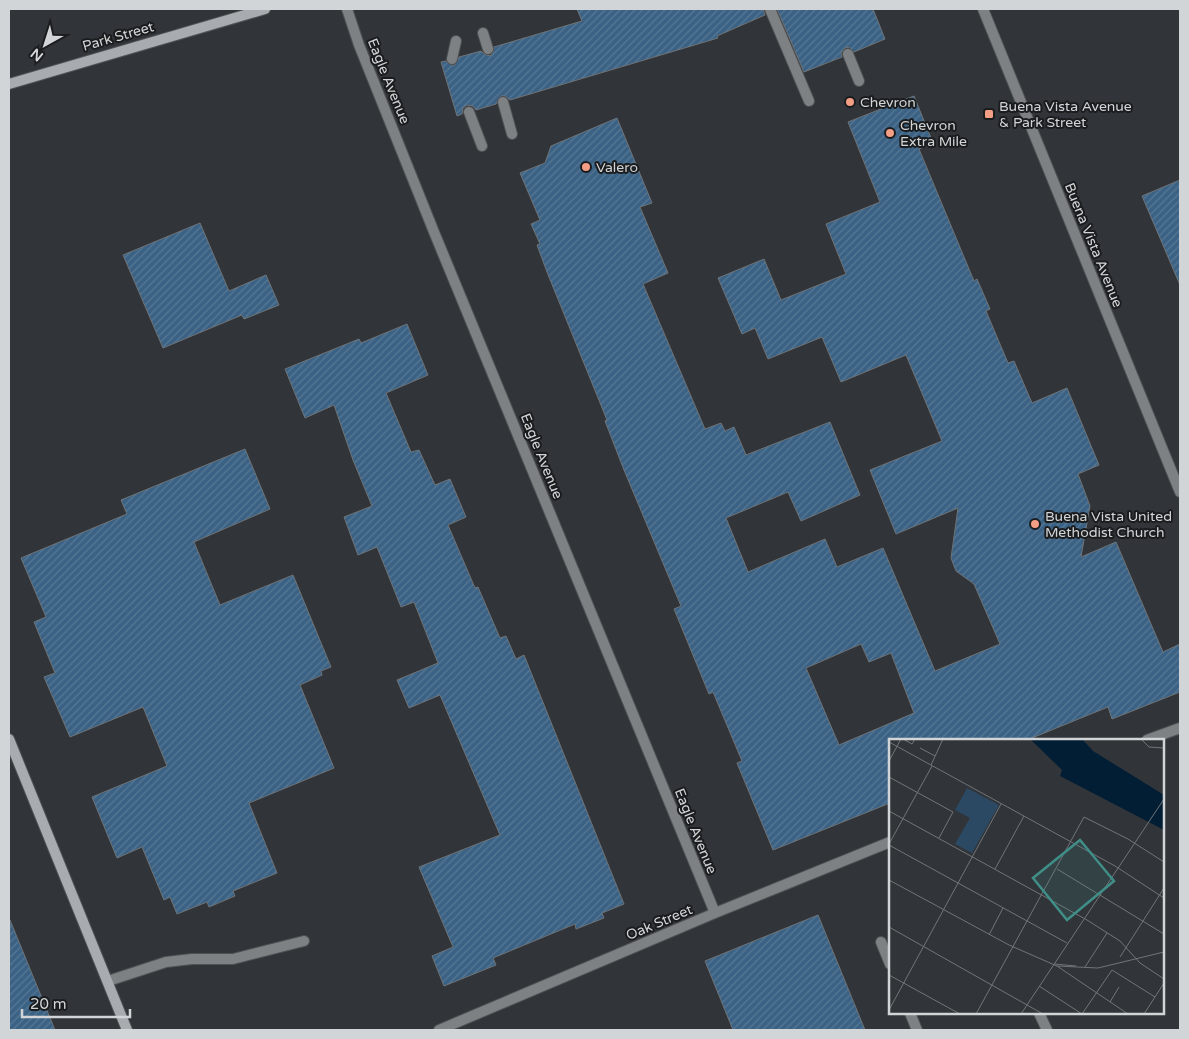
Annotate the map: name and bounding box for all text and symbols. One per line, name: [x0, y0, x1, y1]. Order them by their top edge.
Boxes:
street label: Park Street: [80, 18, 156, 55]
north arrow: [20, 20, 70, 70]
street label: Eagle Avenue: [364, 36, 413, 126]
text: N: [27, 45, 47, 65]
place label: Chevron: [860, 94, 916, 111]
marker: Chevron: [844, 96, 856, 108]
place label: Buena Vista Avenue & Park Street: [999, 98, 1132, 131]
marker: Buena Vista Avenue & Park Street: [983, 108, 995, 120]
place label: Chevron Extra Mile: [900, 117, 967, 150]
marker: Chevron Extra Mile: [884, 127, 896, 139]
place label: Valero: [596, 159, 638, 176]
marker: Valero: [580, 161, 592, 173]
street label: Buena Vista Avenue: [1061, 180, 1126, 310]
street label: Eagle Avenue: [517, 411, 566, 501]
place label: Buena Vista United Methodist Church: [1045, 508, 1172, 541]
marker: Buena Vista United Methodist Church: [1029, 518, 1041, 530]
inset map: [889, 739, 1164, 1014]
street label: Eagle Avenue: [671, 786, 720, 876]
street label: Oak Street: [623, 901, 696, 944]
scale bar: [22, 986, 130, 1018]
text: 20 m: [30, 995, 67, 1013]

